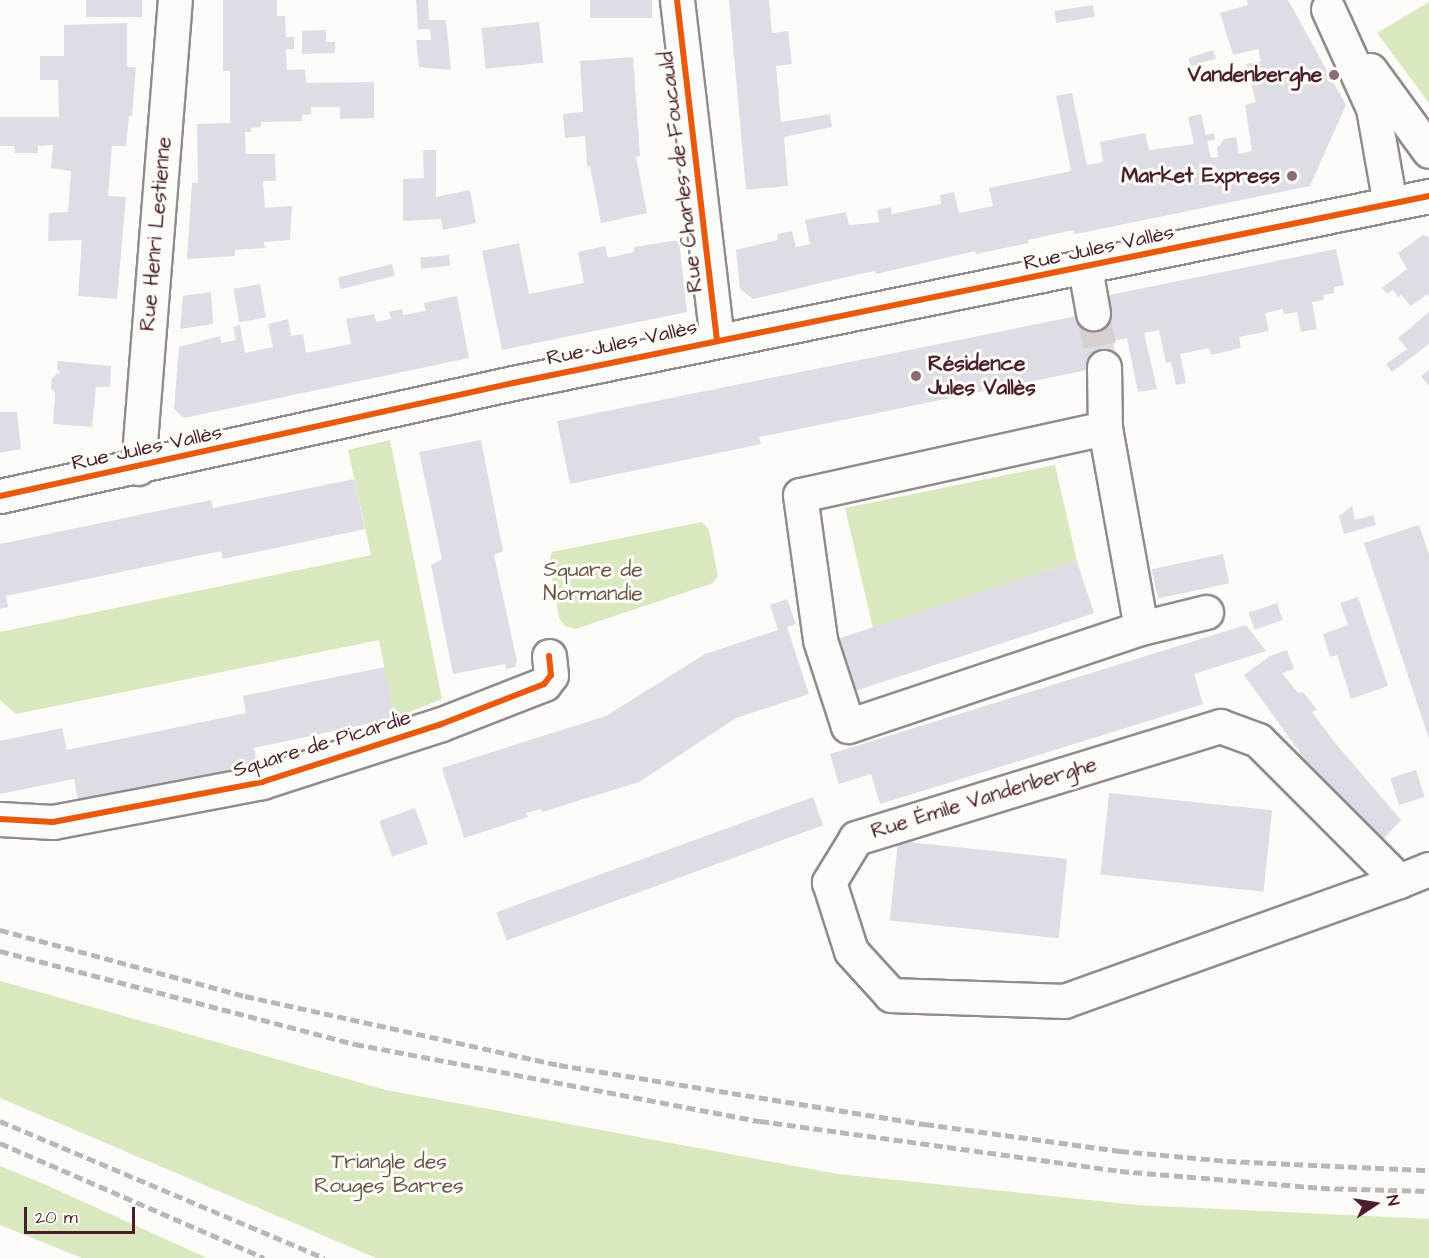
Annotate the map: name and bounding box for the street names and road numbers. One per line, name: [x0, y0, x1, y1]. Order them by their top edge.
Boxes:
street label: Rue Charles de Foucauld: [654, 50, 708, 294]
street label: Rue Henri Lestienne: [135, 136, 177, 332]
street label: Rue Jules Vallès: [1021, 220, 1177, 276]
street label: Rue Jules Vallès: [544, 315, 700, 371]
street label: Rue Jules Vallès: [69, 420, 225, 476]
street label: Square de Picardie: [230, 705, 414, 783]
street label: Rue Émile Vandenberghe: [868, 752, 1100, 844]

